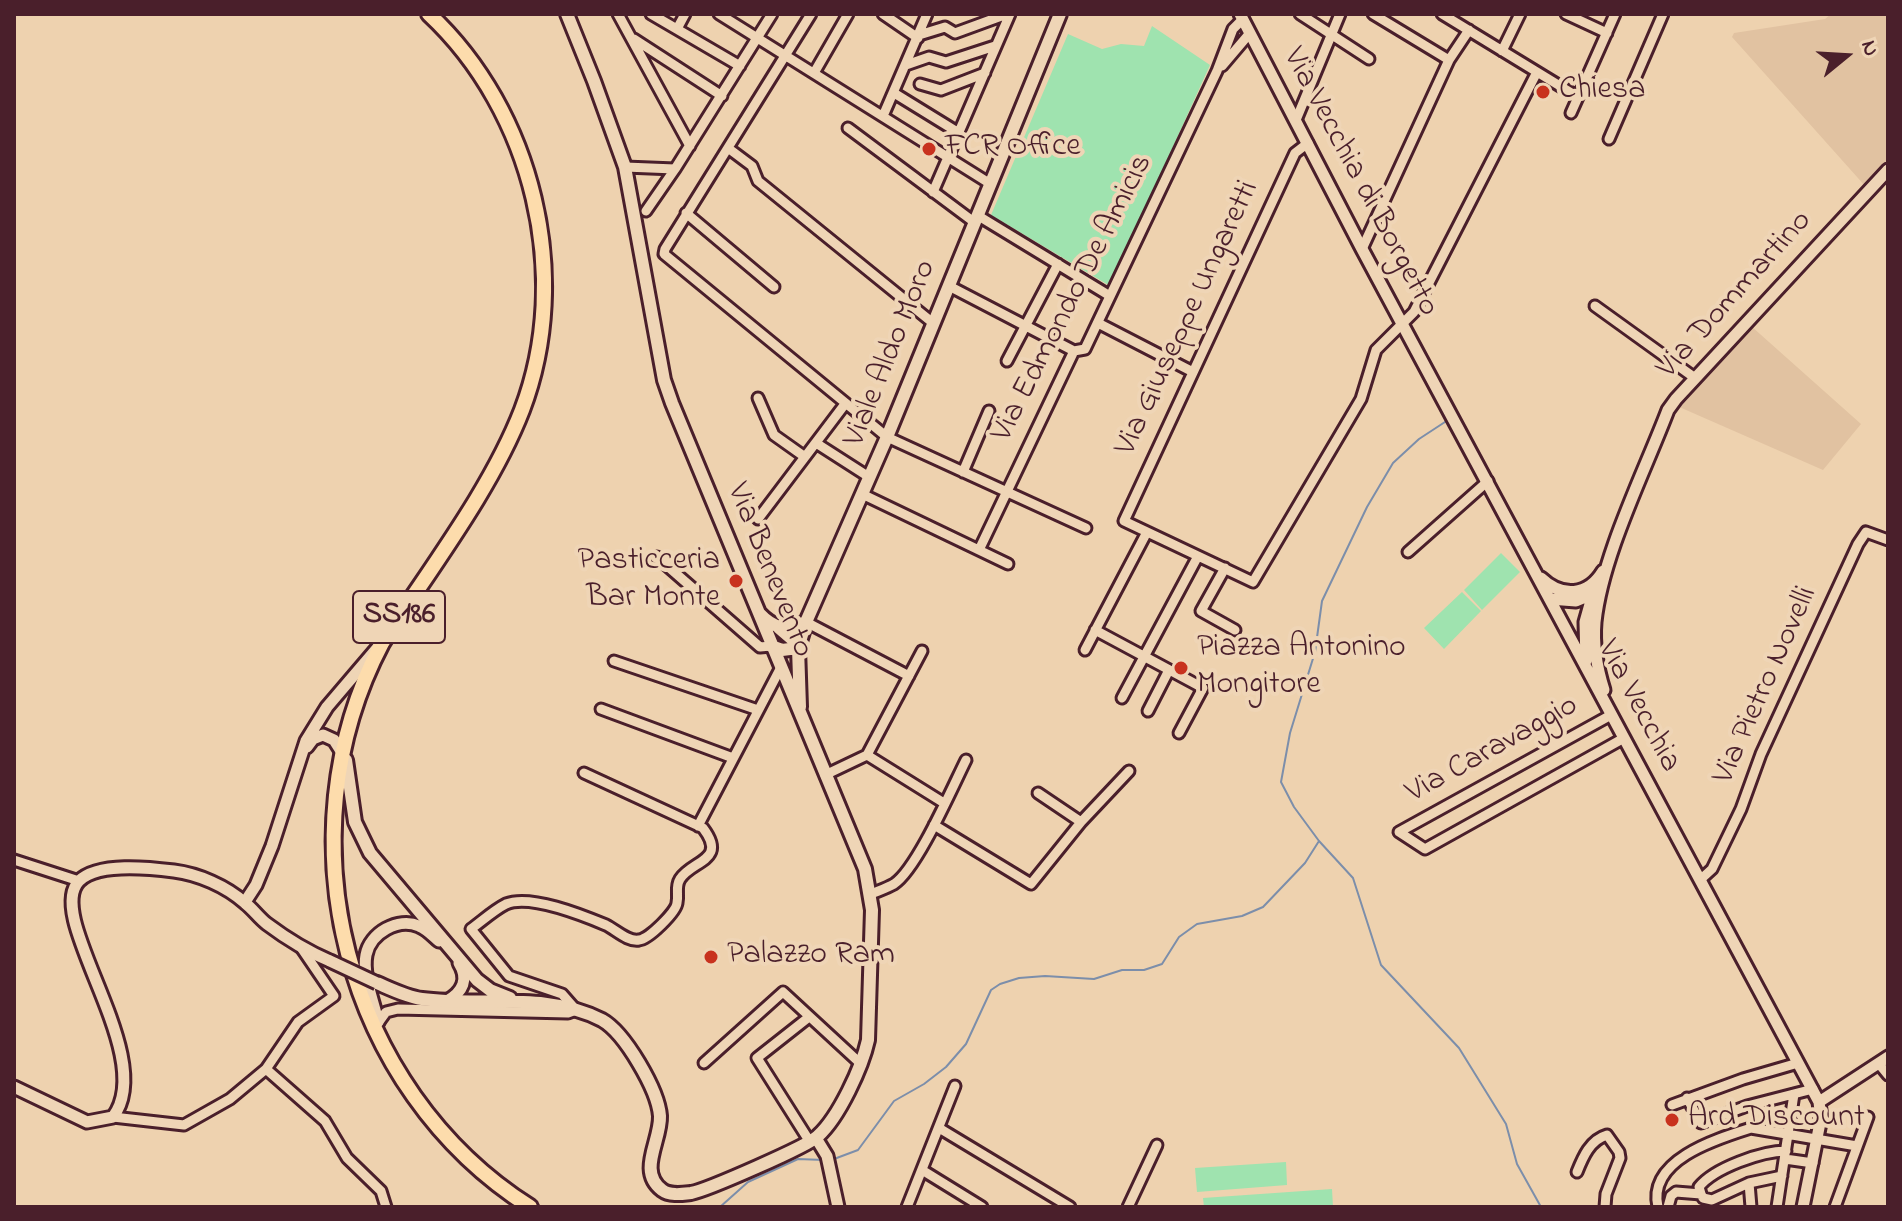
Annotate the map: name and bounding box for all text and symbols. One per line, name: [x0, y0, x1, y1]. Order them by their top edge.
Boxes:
north arrow: [1806, 16, 1886, 96]
text: N: [1851, 37, 1886, 61]
street label: Via Vecchia di Borgetto: [1272, 42, 1446, 324]
place label: Chiesa: [1559, 73, 1645, 111]
marker: Chiesa: [1534, 83, 1552, 101]
place label: FCR Office: [945, 130, 1081, 168]
marker: FCR Office: [920, 140, 938, 158]
street label: Via Edmondo De Amicis: [985, 149, 1163, 449]
street label: Via Giuseppe Ungaretti: [1108, 176, 1270, 462]
street label: Via Dommartino: [1650, 204, 1822, 388]
street label: Viale Aldo Moro: [837, 255, 947, 453]
street label: Via Benevento: [716, 478, 820, 664]
place label: Pasticceria Bar Monte: [578, 544, 720, 619]
marker: Pasticceria Bar Monte: [727, 572, 745, 590]
street label: Via Pietro Novelli: [1706, 581, 1828, 791]
road number: SS186: [353, 591, 445, 643]
place label: Piazza Antonino Mongitore: [1197, 631, 1406, 706]
street label: Via Vecchia: [1586, 635, 1688, 779]
marker: Piazza Antonino Mongitore: [1172, 659, 1190, 677]
street label: Via Caravaggio: [1400, 688, 1586, 814]
place label: Palazzo Ram: [727, 938, 895, 976]
marker: Palazzo Ram: [702, 948, 720, 966]
place label: Ard Discount: [1688, 1101, 1865, 1139]
marker: Ard Discount: [1663, 1111, 1681, 1129]

